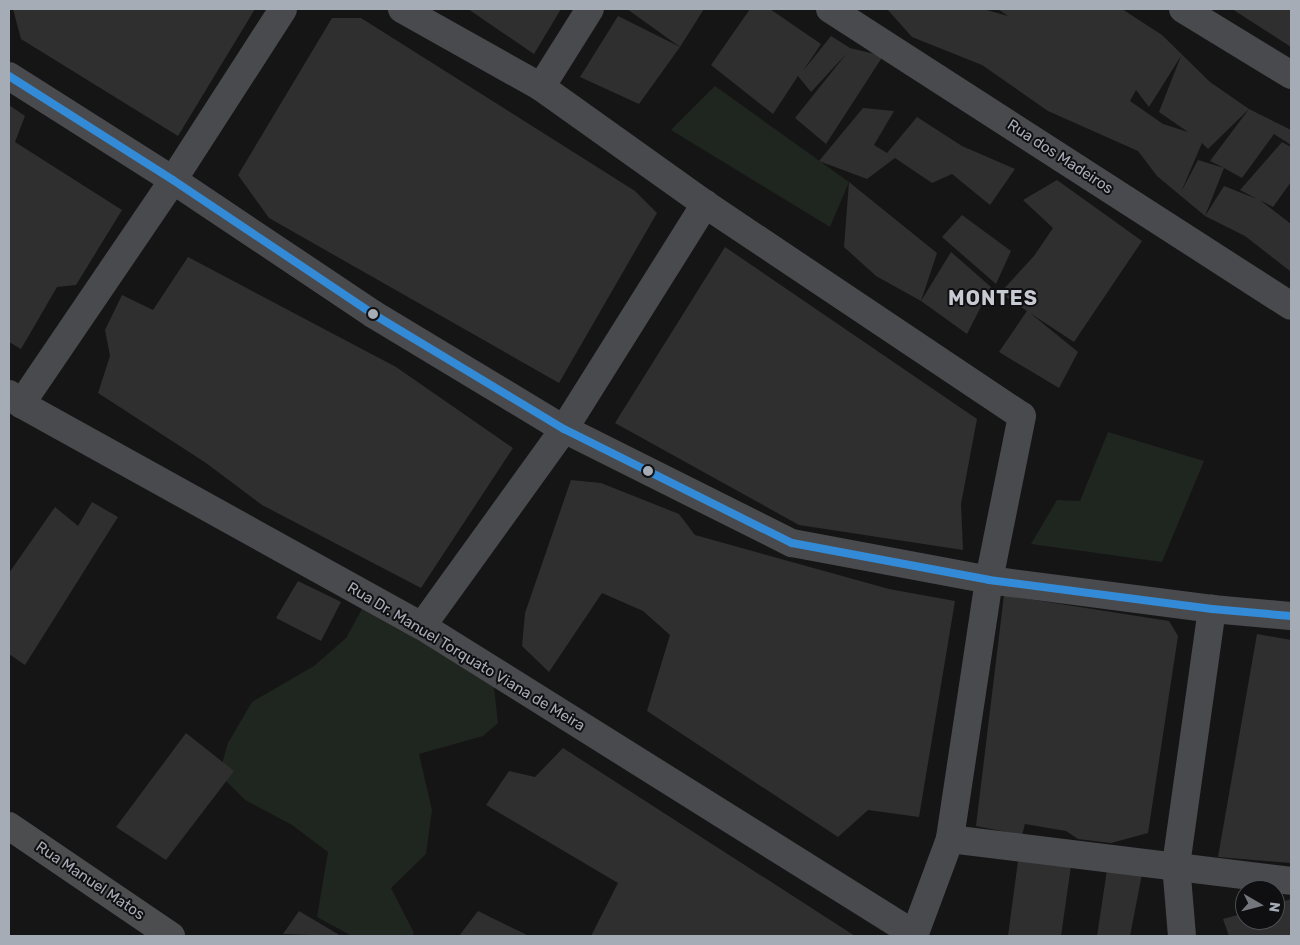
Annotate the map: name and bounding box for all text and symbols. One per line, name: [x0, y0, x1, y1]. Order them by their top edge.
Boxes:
street label: Rua dos Madeiros: [1004, 116, 1116, 198]
district label: MONTES: [947, 286, 1039, 310]
unlabelled marker: [368, 309, 378, 319]
unlabelled marker: [643, 466, 653, 476]
street label: Rua Dr. Manuel Torquato Viana de Meira: [344, 579, 588, 735]
street label: Rua Manuel Matos: [32, 838, 148, 924]
north arrow: [1235, 880, 1285, 930]
text: N: [1265, 901, 1283, 913]

